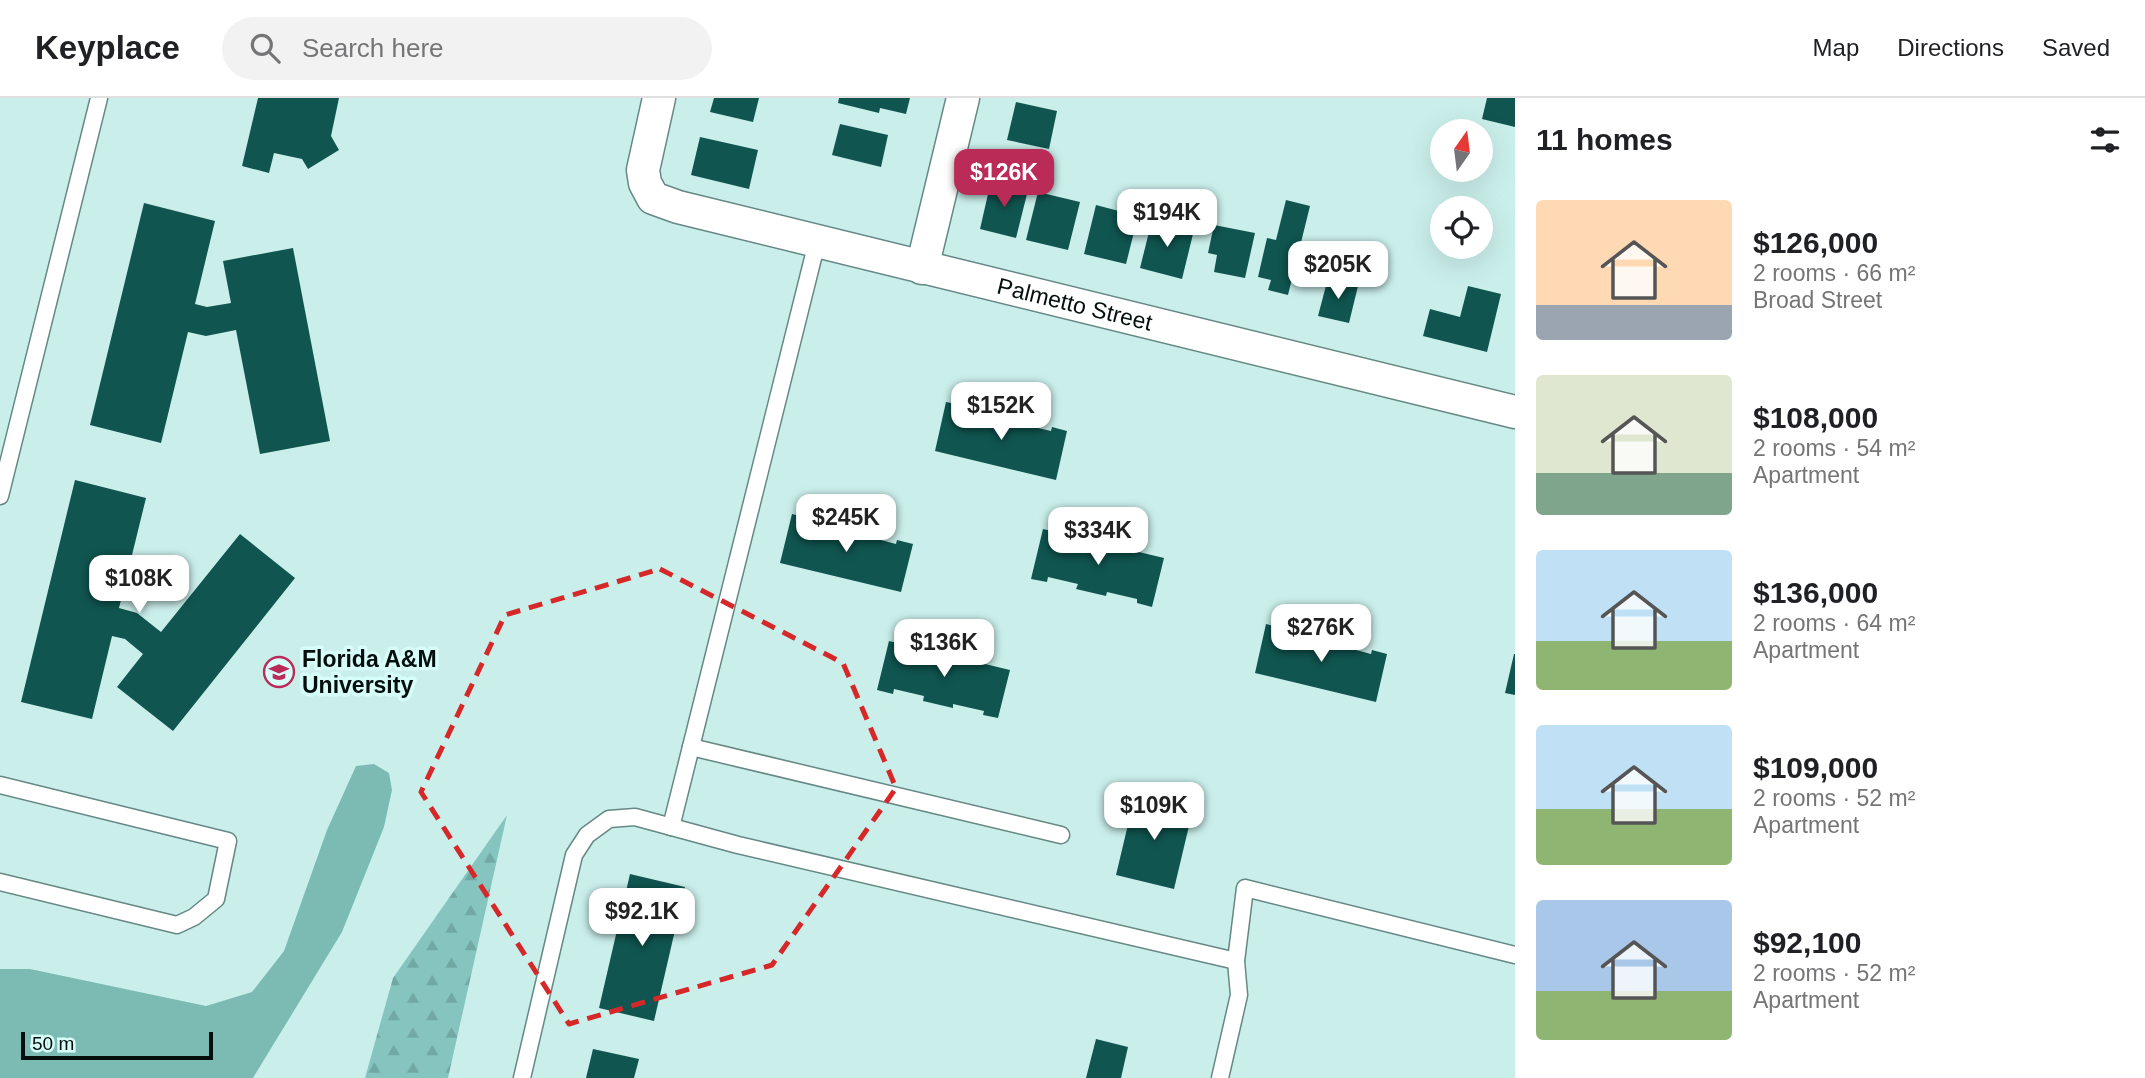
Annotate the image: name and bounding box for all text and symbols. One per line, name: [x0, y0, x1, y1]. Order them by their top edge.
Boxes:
search box: [222, 17, 712, 80]
text: Keyplace: [35, 29, 180, 66]
icon: search: [246, 29, 284, 67]
text: Search here: [302, 33, 444, 63]
text: Map: [1813, 34, 1859, 61]
text: Directions: [1897, 34, 2004, 61]
text: Saved: [2042, 34, 2110, 61]
north arrow: [1430, 119, 1493, 182]
map controls: [1430, 119, 1493, 259]
icon: filters: [2086, 121, 2124, 159]
text: 11 homes: [1536, 123, 1673, 156]
pin: $126K: [955, 150, 1053, 209]
text: $126K: [970, 159, 1038, 185]
pin: $194K: [1118, 190, 1216, 249]
button: locate: [1430, 196, 1493, 259]
text: $194K: [1133, 199, 1201, 225]
text: $126,000: [1753, 226, 1878, 259]
icon: home: [1592, 228, 1676, 312]
pin: $205K: [1289, 242, 1387, 301]
text: $205K: [1304, 251, 1372, 277]
text: 2 rooms · 66 m²: [1753, 260, 1915, 286]
street label: Palmetto Street: [995, 273, 1155, 336]
text: Broad Street: [1753, 287, 1882, 313]
pin: $152K: [952, 382, 1050, 442]
text: $152K: [967, 392, 1035, 418]
text: $108,000: [1753, 401, 1878, 434]
icon: home: [1592, 403, 1676, 487]
text: 2 rooms · 54 m²: [1753, 435, 1915, 461]
text: Apartment: [1753, 462, 1859, 488]
pin: $245K: [797, 494, 895, 554]
text: $245K: [812, 504, 880, 530]
pin: $334K: [1049, 508, 1147, 567]
text: $334K: [1064, 517, 1132, 543]
pin: $108K: [90, 556, 188, 615]
text: $108K: [105, 565, 173, 591]
text: $136,000: [1753, 576, 1878, 609]
icon: home: [1592, 578, 1676, 662]
pin: $276K: [1272, 604, 1370, 664]
text: 2 rooms · 64 m²: [1753, 610, 1915, 636]
text: $276K: [1287, 614, 1355, 640]
pin: $136K: [895, 620, 993, 679]
text: $136K: [910, 629, 978, 655]
text: Apartment: [1753, 637, 1859, 663]
place label: Florida A&M University: [302, 646, 437, 698]
school or university icon: Florida A&M University: [262, 655, 296, 689]
text: $109,000: [1753, 751, 1878, 784]
icon: home: [1592, 753, 1676, 837]
pin: $109K: [1105, 782, 1203, 842]
text: 2 rooms · 52 m²: [1753, 785, 1915, 811]
text: $109K: [1120, 792, 1188, 818]
text: Apartment: [1753, 812, 1859, 838]
pin: $92.1K: [585, 888, 699, 948]
text: $92.1K: [605, 898, 679, 924]
text: $92,100: [1753, 926, 1861, 959]
icon: home: [1592, 928, 1676, 1012]
text: 2 rooms · 52 m²: [1753, 960, 1915, 986]
text: Apartment: [1753, 987, 1859, 1013]
scale bar: [21, 1029, 214, 1061]
text: 50 m: [32, 1033, 74, 1054]

